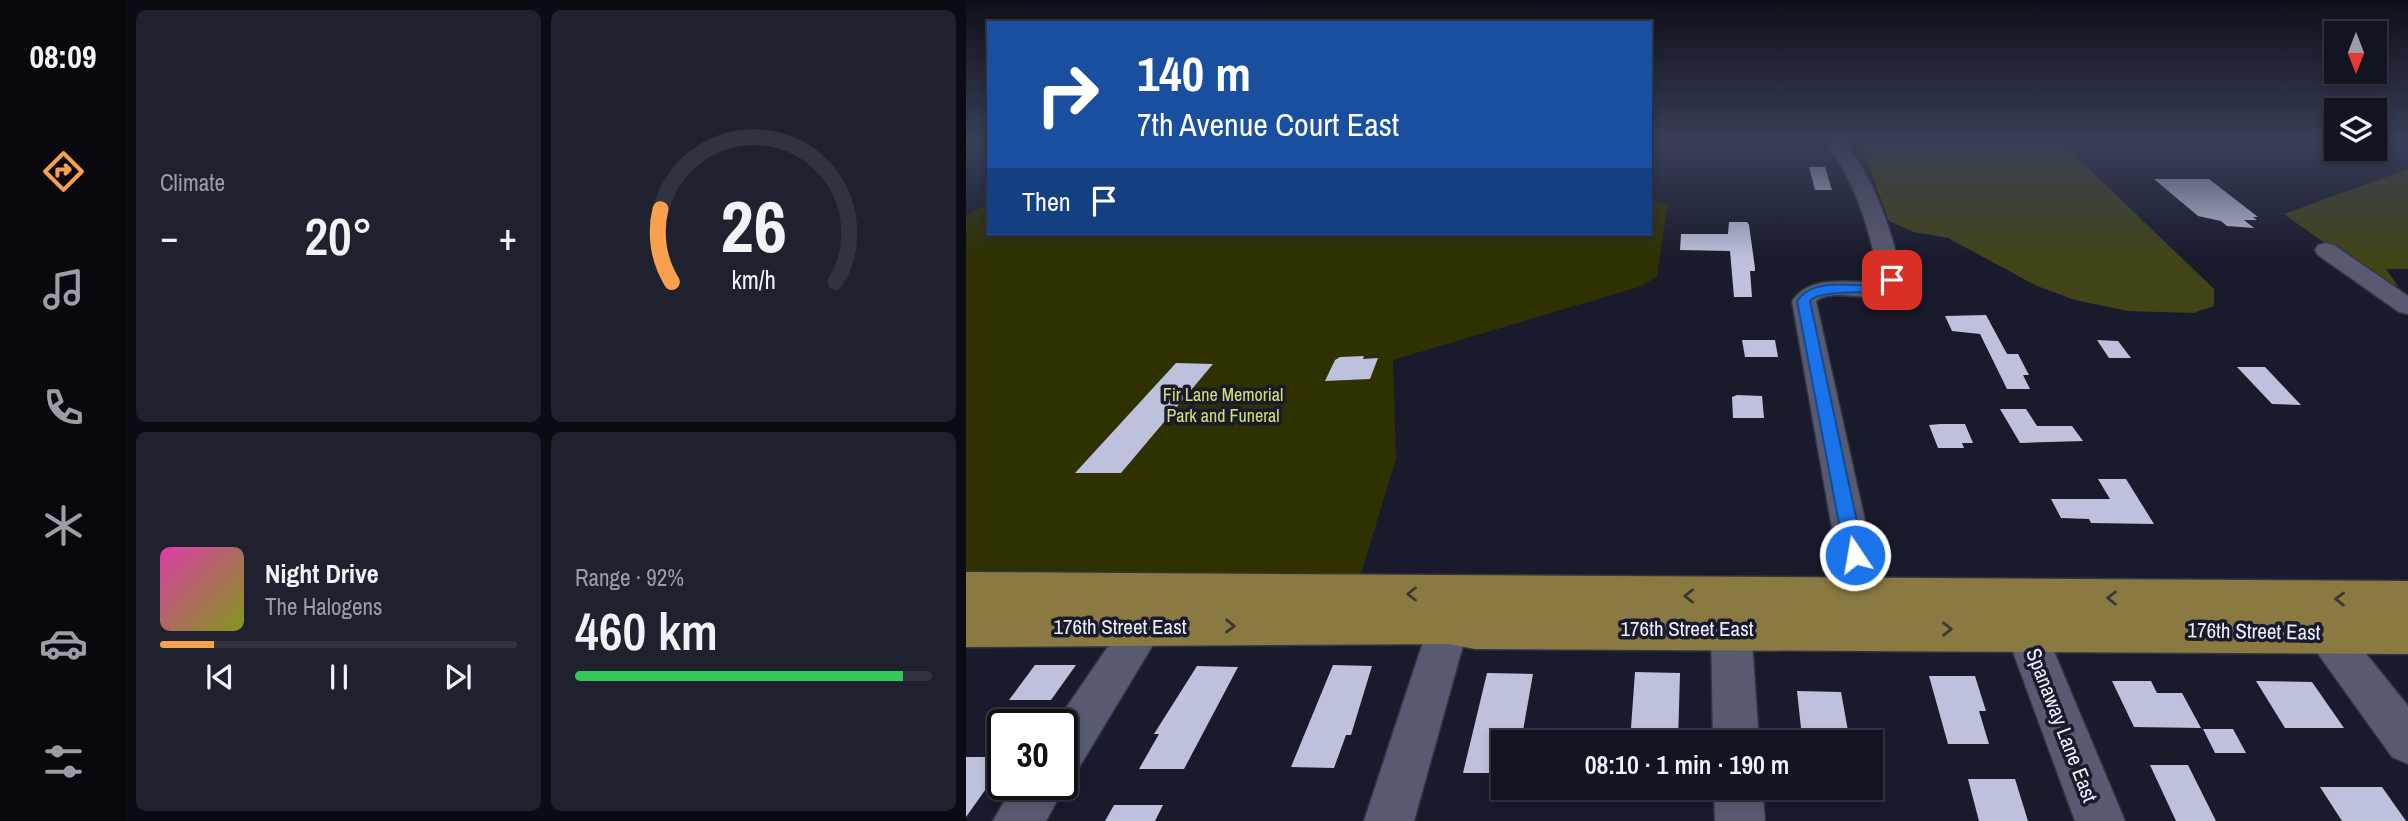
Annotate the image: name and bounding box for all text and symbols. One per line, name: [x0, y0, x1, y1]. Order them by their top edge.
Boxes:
north arrow: [2324, 21, 2387, 84]
map controls: [2324, 21, 2387, 161]
text: 08:09: [29, 35, 97, 78]
text: 140 m: [1137, 40, 1251, 106]
icon: right: [1022, 49, 1113, 140]
button: layers: [2324, 98, 2387, 161]
text: 7th Avenue Court East: [1137, 103, 1399, 146]
icon: directions: [39, 147, 88, 196]
text: Climate: [160, 167, 225, 198]
text: 26: [720, 177, 787, 275]
icon: arrive: [1085, 182, 1123, 220]
text: Then: [1022, 184, 1071, 219]
text: 20°: [304, 201, 373, 271]
text: −: [160, 211, 178, 262]
text: +: [499, 211, 517, 262]
pin: [1862, 250, 1922, 310]
icon: arrive: [1873, 261, 1911, 299]
text: km/h: [731, 263, 776, 297]
icon: music: [39, 265, 88, 314]
park label: Fir Lane Memorial Park and Funeral: [1163, 382, 1283, 428]
icon: phone: [39, 383, 88, 432]
icon: climate: [39, 501, 88, 550]
position arrow: [1818, 518, 1892, 592]
text: Night Drive: [265, 556, 379, 591]
text: Range · 92%: [575, 562, 684, 593]
one-way arrow: [1407, 586, 1417, 602]
one-way arrow: [1683, 588, 1694, 603]
one-way arrow: [2107, 590, 2117, 606]
text: The Halogens: [265, 591, 382, 622]
one-way arrow: [2334, 591, 2345, 607]
text: 460 km: [575, 596, 718, 666]
street label: 176th Street East: [1053, 612, 1187, 641]
street label: 176th Street East: [1620, 614, 1754, 643]
street label: 176th Street East: [2187, 615, 2321, 647]
one-way arrow: [1225, 618, 1236, 634]
icon: car: [39, 619, 88, 668]
one-way arrow: [1943, 621, 1953, 637]
street label: Spanaway Lane East: [2019, 644, 2105, 806]
icon: previous: [201, 658, 239, 696]
icon: pause: [320, 658, 358, 696]
icon: next: [439, 658, 477, 696]
speed limit sign: 30: [987, 709, 1078, 800]
icon: filters: [39, 737, 88, 786]
text: 08:10 · 1 min · 190 m: [1585, 747, 1789, 782]

